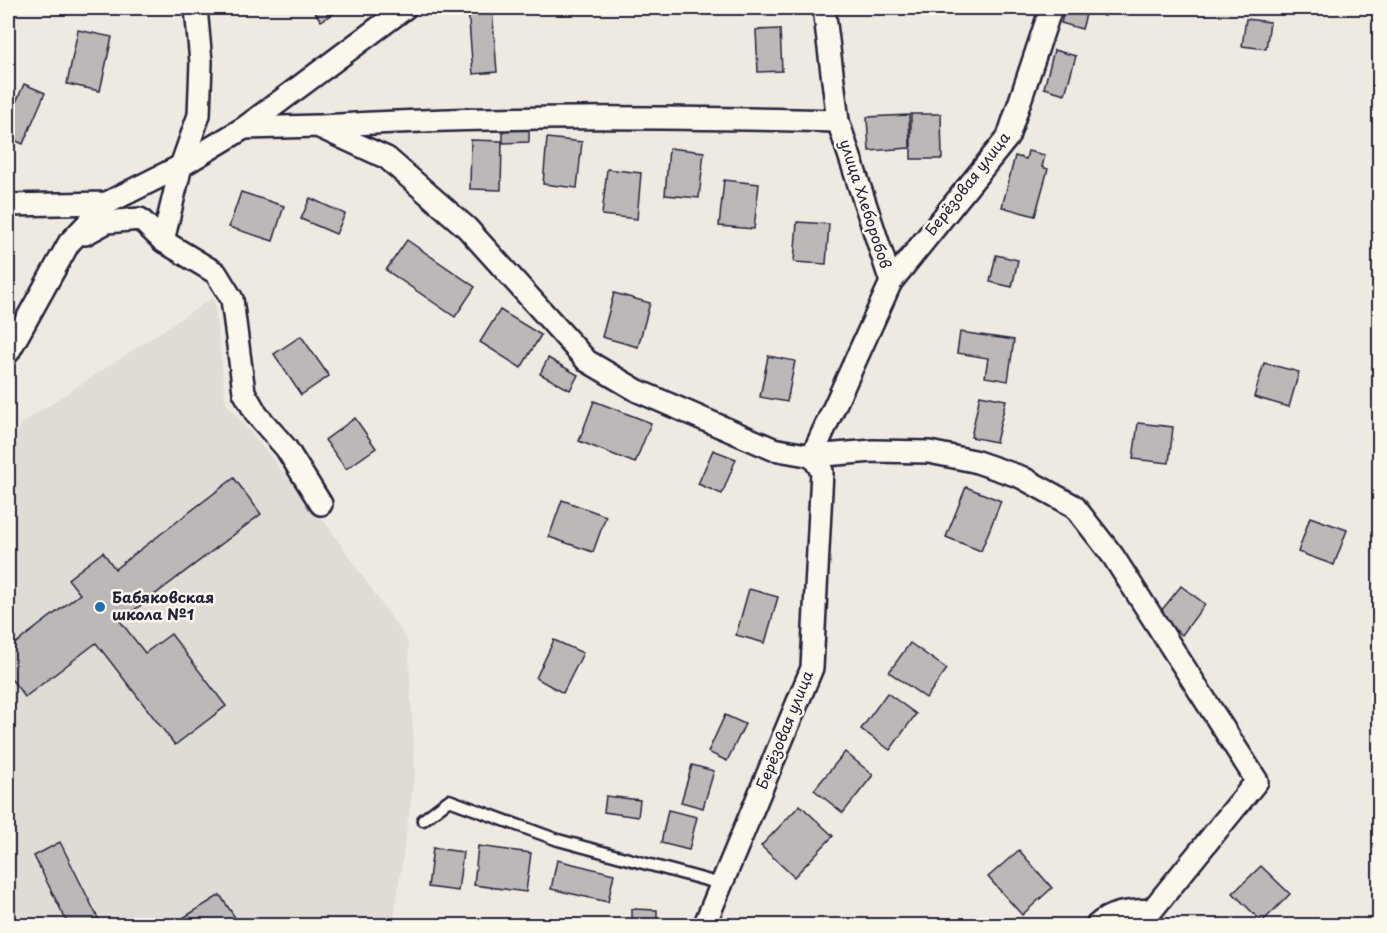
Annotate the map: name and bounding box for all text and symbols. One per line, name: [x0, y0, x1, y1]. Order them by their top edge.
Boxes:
street label: Берёзовая улица: [919, 126, 1015, 240]
street label: улица Хлеборобов: [835, 136, 898, 271]
place label: Бабяковская школа №1: [112, 585, 214, 625]
marker: Бабяковская школа №1: [93, 600, 107, 614]
street label: Берёзовая улица: [749, 666, 818, 792]

